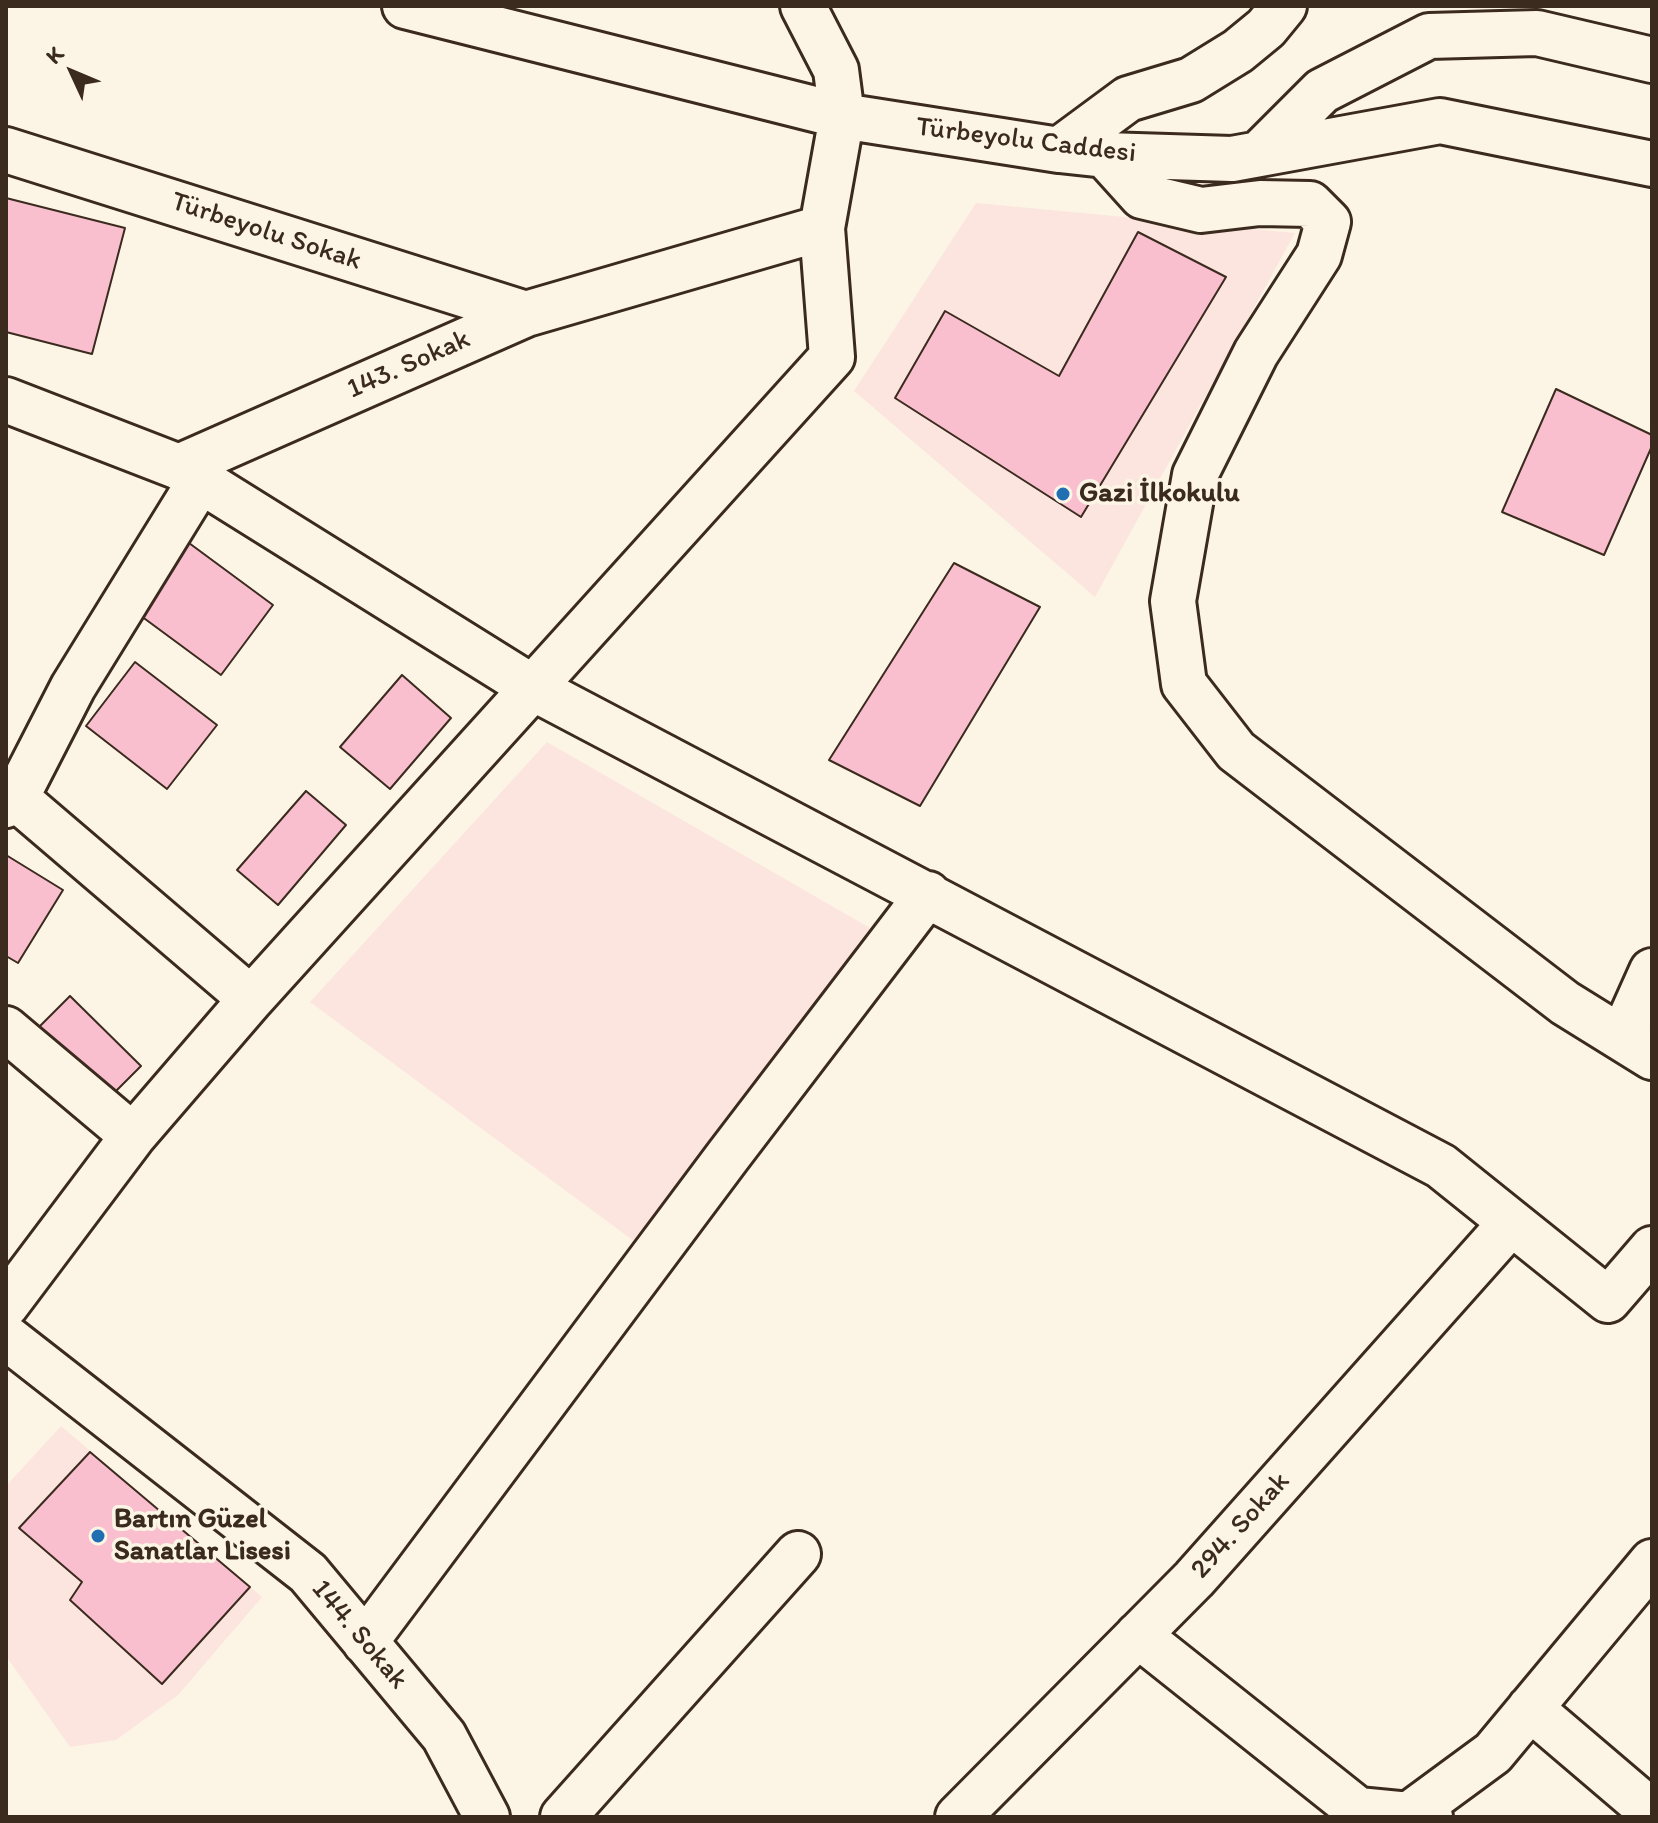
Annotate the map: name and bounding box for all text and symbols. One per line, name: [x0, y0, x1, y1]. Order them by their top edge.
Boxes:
north arrow: [32, 32, 112, 112]
text: K: [40, 41, 69, 69]
street label: Türbeyolu Caddesi: [914, 111, 1138, 171]
street label: Türbeyolu Sokak: [167, 185, 365, 279]
street label: 143. Sokak: [342, 323, 476, 407]
place label: Gazi İlkokulu: [1079, 477, 1240, 511]
marker: Gazi İlkokulu: [1054, 485, 1072, 503]
street label: 294. Sokak: [1184, 1466, 1298, 1586]
place label: Bartın Güzel Sanatlar Lisesi: [114, 1503, 291, 1569]
marker: Bartın Güzel Sanatlar Lisesi: [89, 1527, 107, 1545]
street label: 144. Sokak: [304, 1573, 414, 1697]

